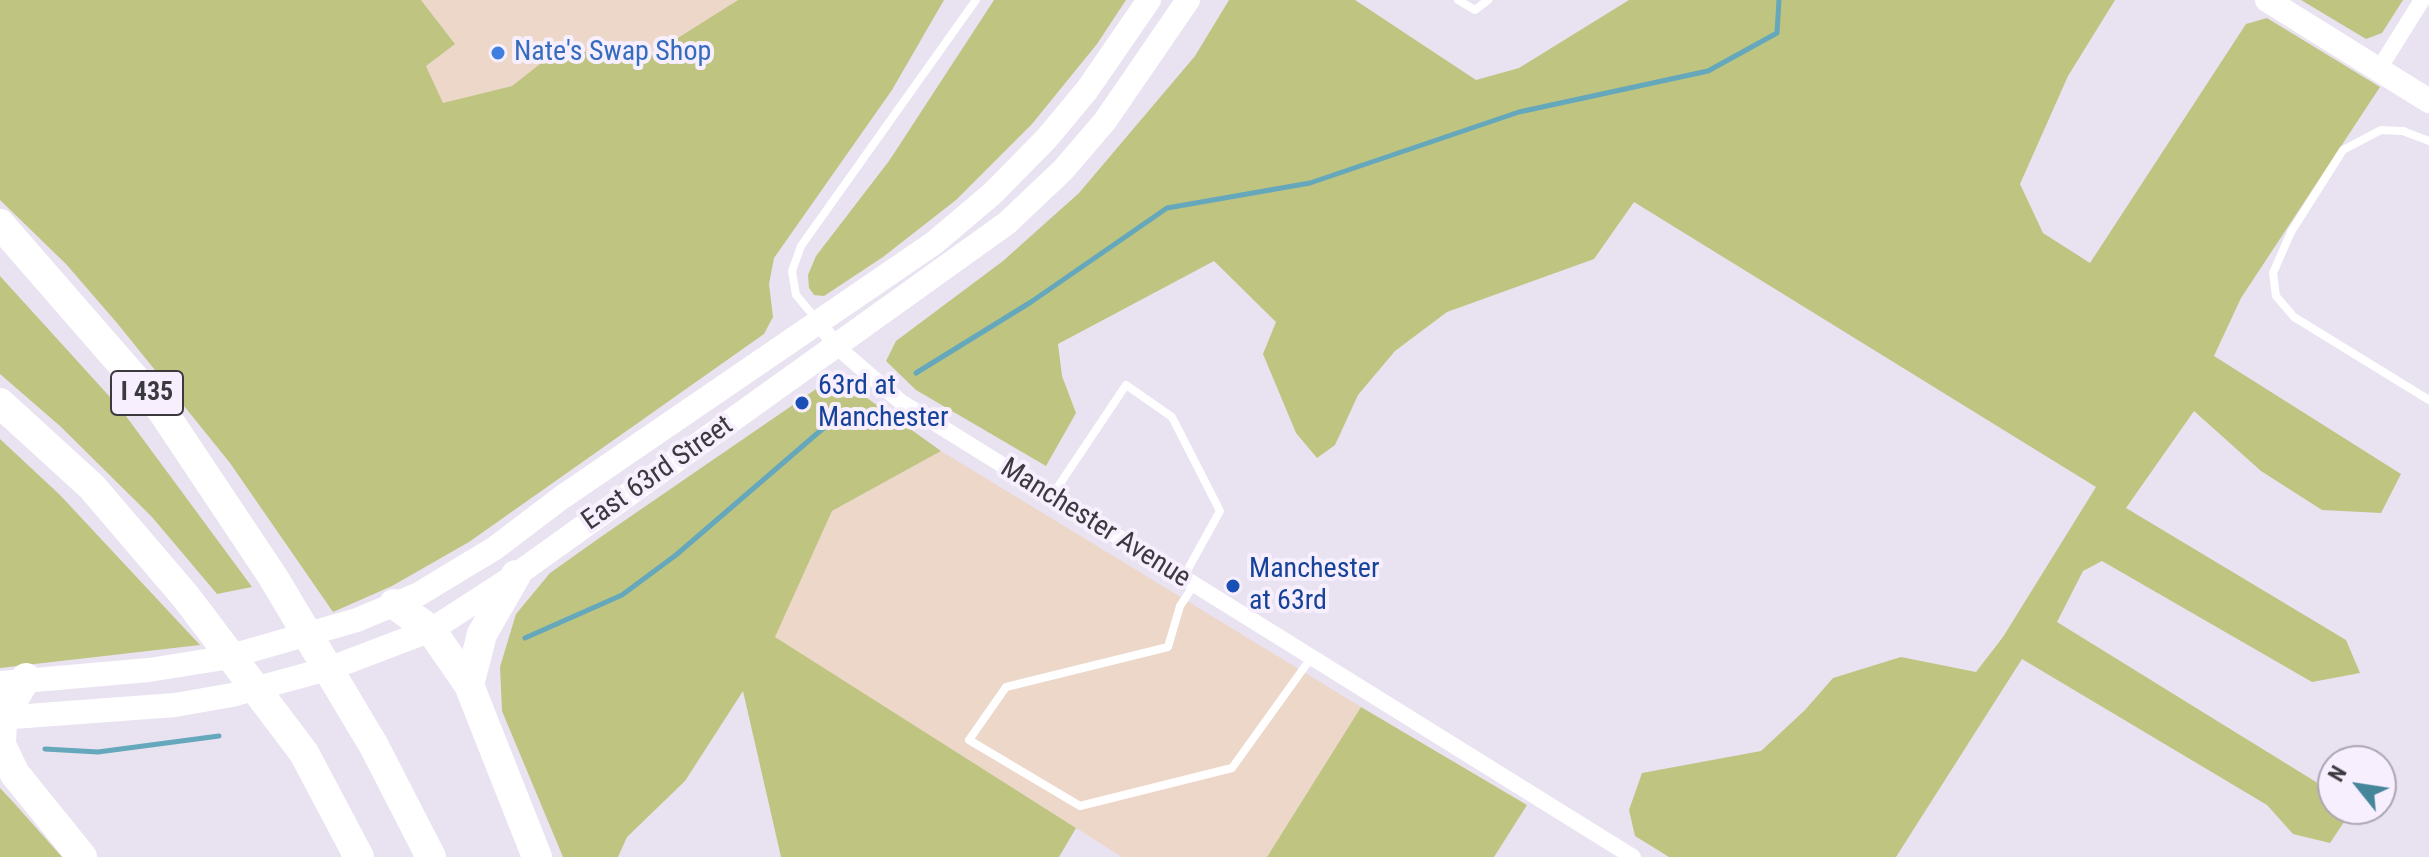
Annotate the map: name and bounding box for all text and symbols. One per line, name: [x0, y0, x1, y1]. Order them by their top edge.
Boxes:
place label: Nate's Swap Shop: [514, 36, 711, 70]
marker: Nate's Swap Shop: [489, 44, 507, 62]
place label: 63rd at Manchester: [818, 370, 948, 436]
road number: I 435: [111, 371, 183, 415]
marker: 63rd at Manchester: [793, 394, 811, 412]
street label: East 63rd Street: [576, 410, 740, 538]
street label: Manchester Avenue: [994, 452, 1196, 596]
place label: Manchester at 63rd: [1249, 553, 1379, 619]
marker: Manchester at 63rd: [1224, 577, 1242, 595]
north arrow: [2317, 745, 2397, 825]
text: N: [2323, 762, 2352, 786]

